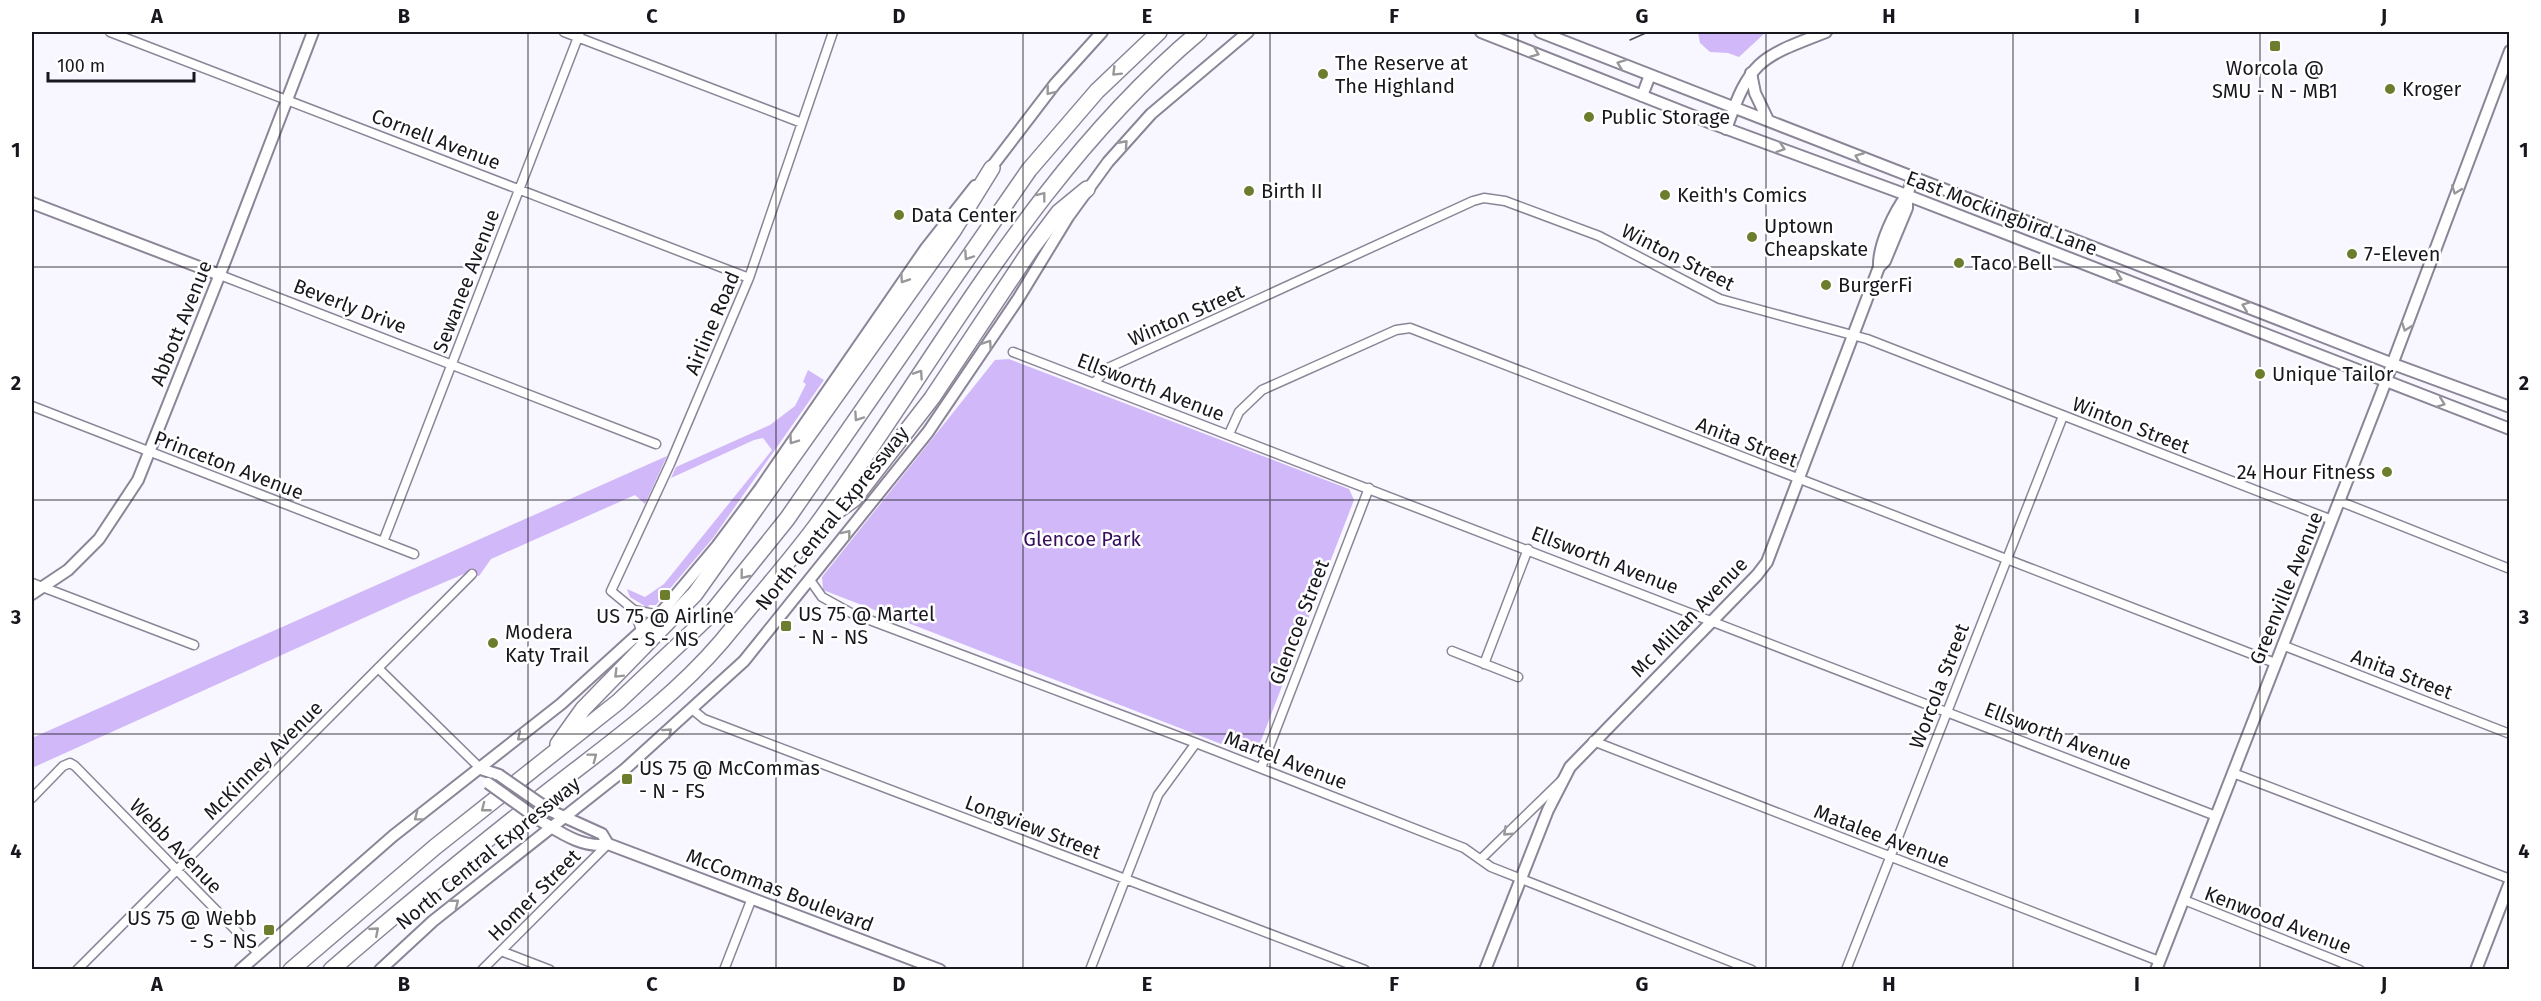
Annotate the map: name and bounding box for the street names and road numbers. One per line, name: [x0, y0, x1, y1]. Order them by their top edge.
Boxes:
street label: Cornell Avenue: [368, 103, 504, 175]
street label: East Mockingbird Lane: [1903, 165, 2101, 261]
street label: Sewanee Avenue: [428, 206, 504, 356]
street label: Winton Street: [1617, 218, 1739, 296]
street label: Abbott Avenue: [145, 257, 217, 389]
street label: Airline Road: [679, 268, 745, 378]
street label: Beverly Drive: [290, 273, 410, 339]
street label: Winton Street: [1125, 279, 1248, 351]
street label: Ellsworth Avenue: [1074, 348, 1228, 426]
street label: Winton Street: [2069, 392, 2194, 459]
street label: Anita Street: [1693, 412, 1802, 473]
street label: North Central Expressway: [750, 421, 914, 615]
street label: Princeton Avenue: [151, 425, 307, 505]
street label: Greenville Avenue: [2244, 508, 2328, 668]
street label: Ellsworth Avenue: [1528, 521, 1682, 599]
street label: Mc Millan Avenue: [1626, 552, 1752, 682]
street label: Glencoe Street: [1264, 555, 1334, 688]
street label: Worcola Street: [1904, 619, 1974, 752]
street label: Anita Street: [2348, 644, 2457, 705]
street label: McKinney Avenue: [199, 696, 327, 824]
street label: Ellsworth Avenue: [1981, 697, 2135, 775]
street label: Martel Avenue: [1221, 726, 1351, 794]
street label: North Central Expressway: [391, 771, 585, 935]
street label: Longview Street: [962, 790, 1105, 864]
street label: Webb Avenue: [125, 794, 227, 898]
street label: Matalee Avenue: [1811, 799, 1953, 873]
street label: Homer Street: [483, 843, 586, 946]
street label: McCommas Boulevard: [683, 843, 877, 937]
street label: Kenwood Avenue: [2201, 881, 2355, 959]

